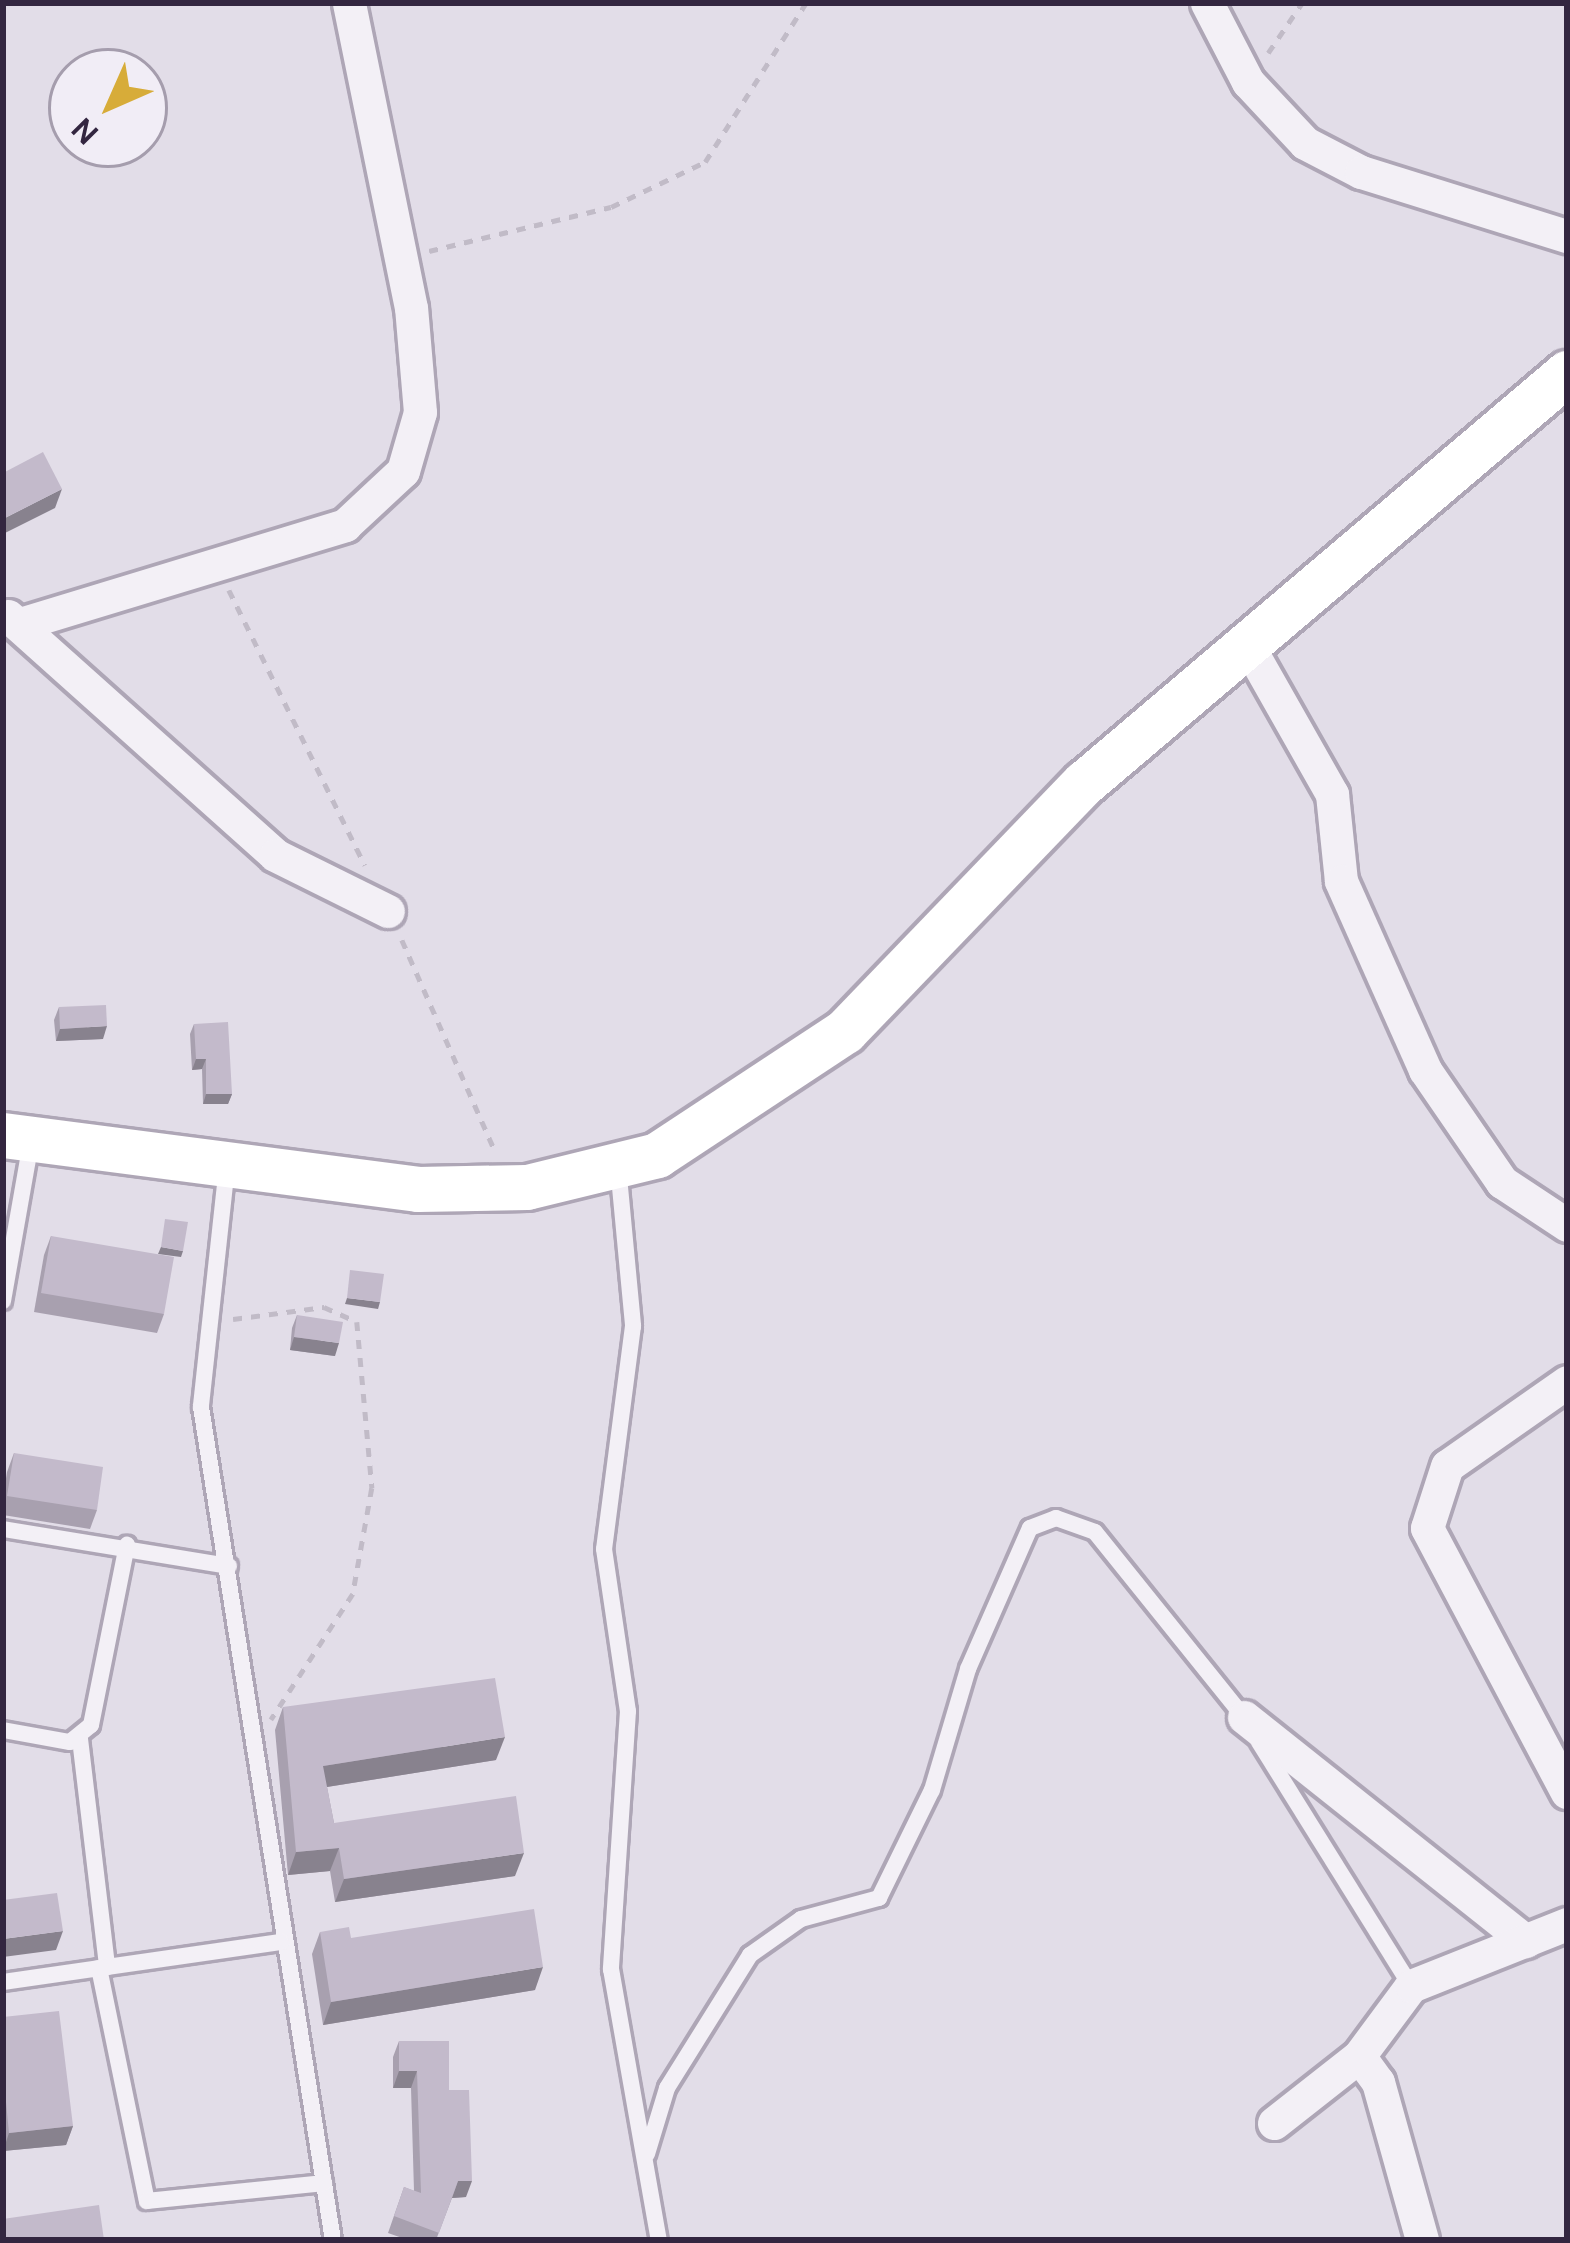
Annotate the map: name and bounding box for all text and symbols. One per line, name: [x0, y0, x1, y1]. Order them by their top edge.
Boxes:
north arrow: [48, 48, 168, 168]
text: N: [63, 110, 106, 153]

